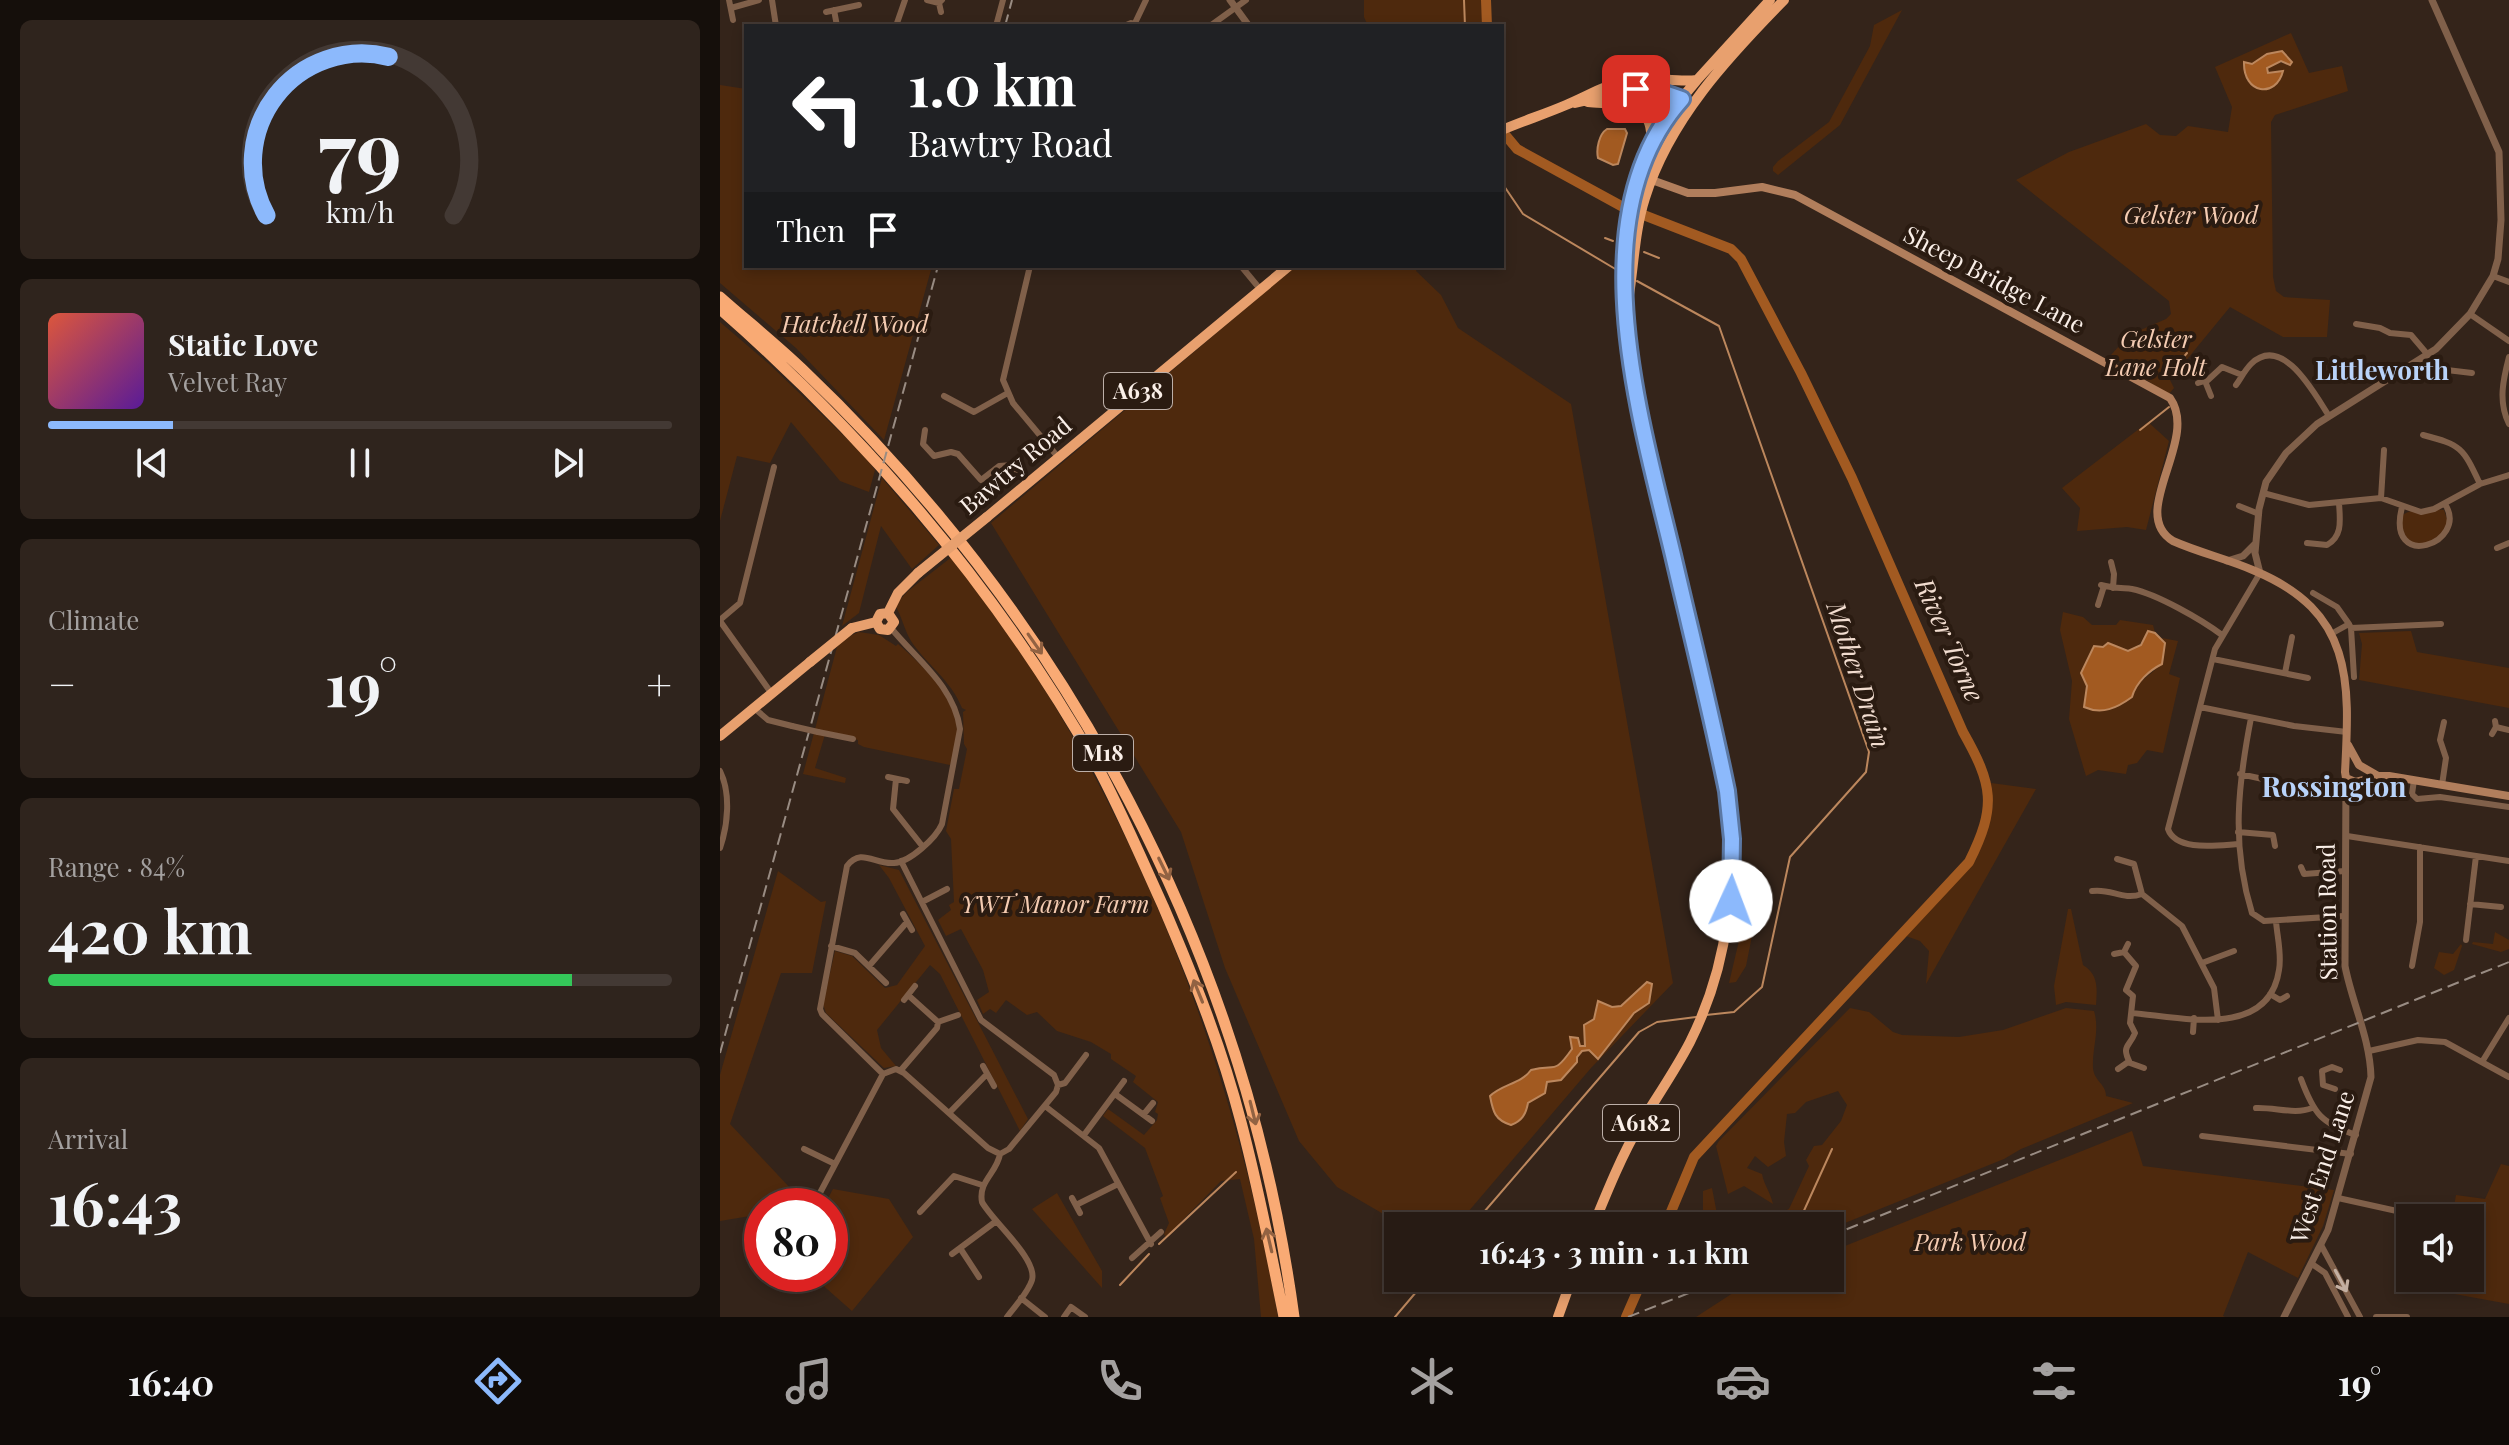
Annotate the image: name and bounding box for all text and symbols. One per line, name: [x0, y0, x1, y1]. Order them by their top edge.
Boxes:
text: 1.0 km: [908, 46, 1077, 121]
pin: [1602, 55, 1670, 123]
icon: left: [776, 56, 880, 160]
icon: arrive: [1614, 67, 1658, 111]
text: 79: [318, 91, 402, 202]
text: Bawtry Road: [908, 118, 1113, 166]
text: km/h: [326, 192, 394, 230]
park label: Gelster Wood: [2124, 198, 2259, 230]
icon: arrive: [861, 208, 905, 252]
text: Then: [776, 210, 845, 250]
street label: Sheep Bridge Lane: [1899, 217, 2091, 340]
park label: Hatchell Wood: [781, 307, 929, 339]
park label: Gelster Lane Holt: [2105, 322, 2207, 382]
text: Static Love: [168, 324, 318, 364]
district label: Littleworth: [2315, 352, 2449, 387]
text: Velvet Ray: [168, 364, 287, 399]
road number: A638: [1104, 373, 1172, 409]
street label: Bawtry Road: [952, 408, 1077, 521]
icon: previous: [130, 441, 174, 485]
icon: pause: [338, 441, 382, 485]
icon: next: [546, 441, 590, 485]
water label: River Torne: [1907, 571, 1993, 707]
water label: Mother Drain: [1819, 596, 1900, 752]
text: Climate: [48, 602, 139, 637]
one-way arrow: [1027, 632, 1043, 654]
text: 19°: [325, 642, 398, 722]
text: −: [48, 653, 76, 712]
text: +: [646, 653, 672, 712]
road number: M18: [1073, 735, 1133, 771]
district label: Rossington: [2261, 767, 2407, 804]
street label: Station Road: [2309, 843, 2343, 981]
text: Range · 84%: [48, 849, 185, 884]
one-way arrow: [1157, 857, 1172, 881]
position arrow: [1689, 859, 1773, 943]
park label: YWT Manor Farm: [960, 887, 1150, 919]
text: 420 km: [48, 889, 252, 969]
one-way arrow: [1189, 979, 1204, 1004]
street label: West End Lane: [2281, 1086, 2361, 1248]
one-way arrow: [1246, 1100, 1261, 1126]
road number: A6182: [1603, 1105, 1679, 1141]
text: Arrival: [48, 1121, 128, 1156]
text: 16:43: [48, 1161, 182, 1241]
speed limit sign: 80: [744, 1188, 848, 1292]
map controls: [2396, 1204, 2484, 1292]
button: sound: [2396, 1204, 2484, 1292]
park label: Park Wood: [1913, 1225, 2027, 1257]
one-way arrow: [1261, 1228, 1276, 1254]
text: 16:43 · 3 min · 1.1 km: [1479, 1232, 1749, 1272]
one-way arrow: [2334, 1268, 2350, 1292]
icon: directions: [470, 1353, 526, 1409]
icon: music: [781, 1353, 837, 1409]
icon: phone: [1092, 1353, 1148, 1409]
icon: climate: [1404, 1353, 1460, 1409]
icon: car: [1715, 1353, 1771, 1409]
icon: filters: [2026, 1353, 2082, 1409]
text: 16:40: [128, 1357, 214, 1405]
text: 19°: [2338, 1357, 2381, 1405]

